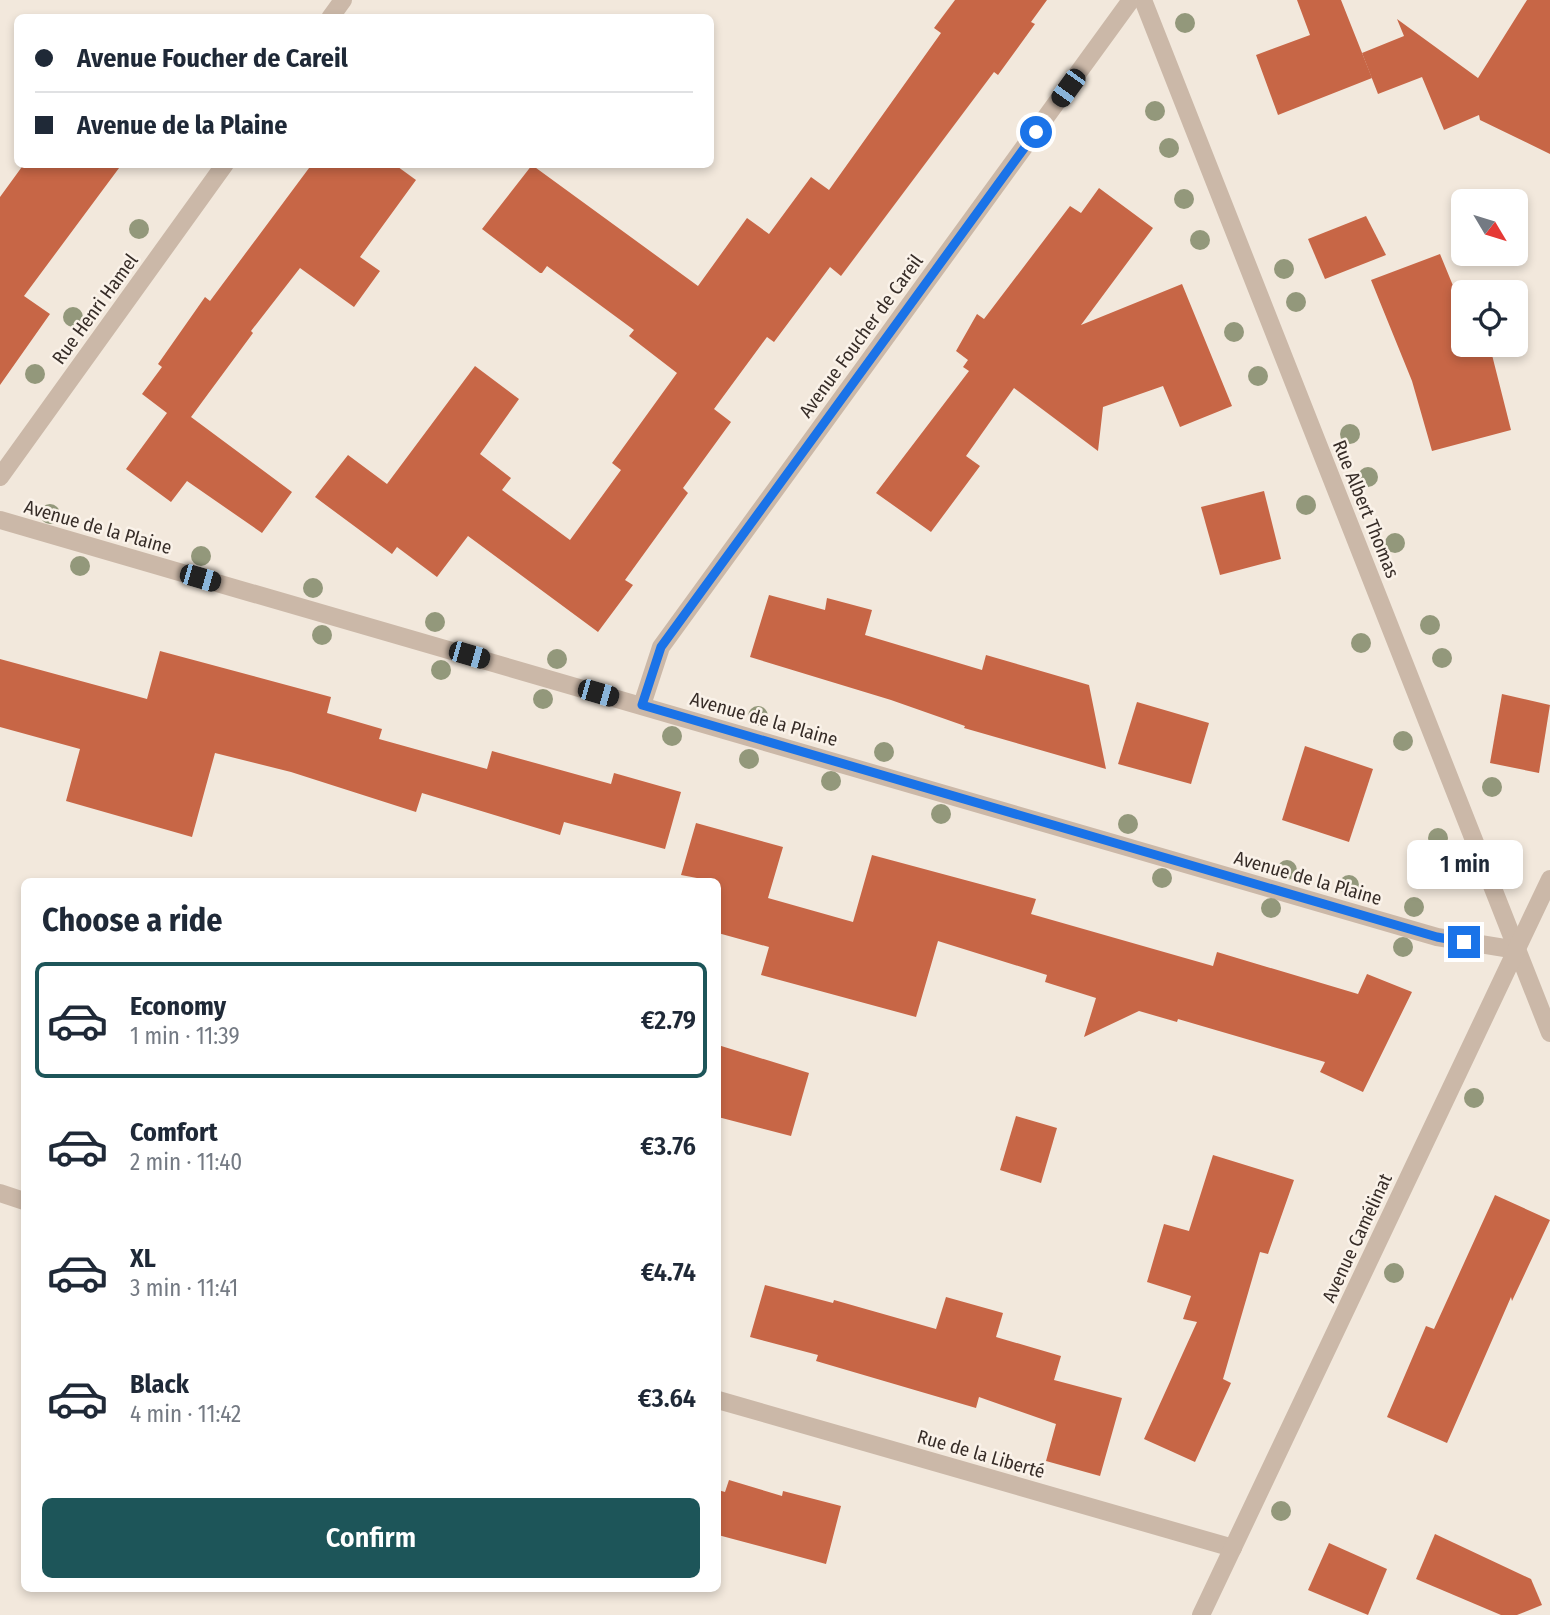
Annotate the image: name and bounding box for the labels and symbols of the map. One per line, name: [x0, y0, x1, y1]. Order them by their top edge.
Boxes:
car: [1048, 65, 1089, 111]
route start: [1020, 116, 1052, 148]
north arrow: [1451, 189, 1528, 266]
street label: Rue Henri Hamel: [47, 249, 143, 369]
street label: Avenue Foucher de Careil: [794, 250, 928, 422]
street label: Rue Albert Thomas: [1328, 437, 1404, 581]
street label: Avenue de la Plaine: [22, 495, 174, 559]
car: [177, 562, 224, 594]
car: [446, 639, 493, 671]
car: [575, 677, 622, 709]
street label: Avenue de la Plaine: [688, 687, 840, 751]
callout: 1 min: [1406, 841, 1522, 890]
street label: Avenue de la Plaine: [1232, 846, 1384, 910]
route end: [1448, 926, 1480, 958]
street label: Avenue Camélinat: [1317, 1169, 1397, 1306]
street label: Rue de la Liberté: [915, 1425, 1047, 1483]

